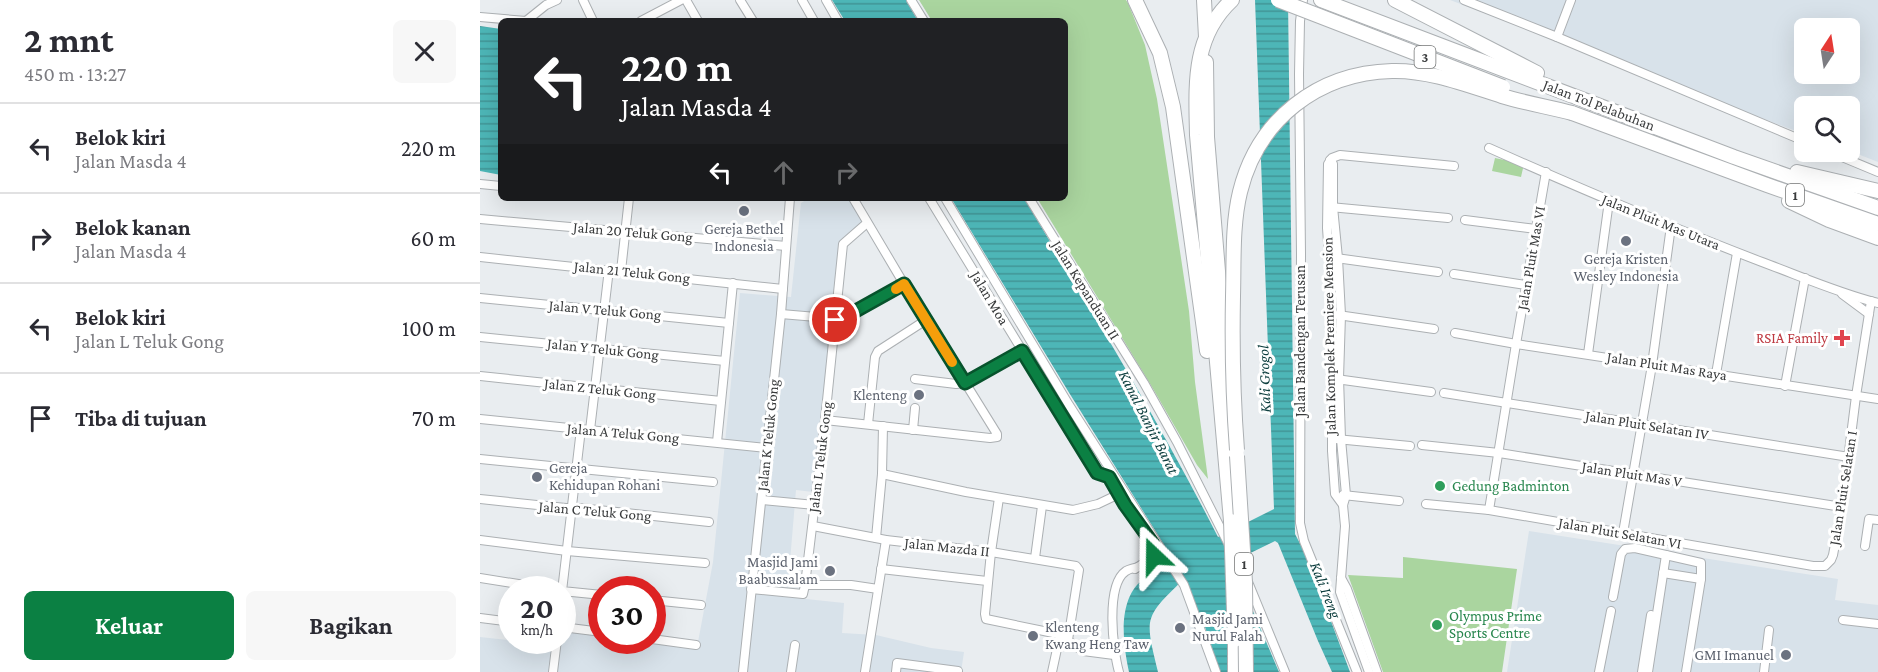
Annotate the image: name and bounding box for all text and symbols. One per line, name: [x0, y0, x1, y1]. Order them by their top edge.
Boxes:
north arrow: [1794, 18, 1860, 84]
map controls: [1794, 18, 1860, 162]
text: 2 mnt: [24, 20, 113, 60]
button: close: [393, 20, 456, 83]
icon: left: [522, 42, 600, 120]
text: 220 m: [621, 43, 732, 90]
road number: 3: [1414, 46, 1436, 68]
text: 450 m · 13:27: [24, 63, 126, 85]
street label: Jalan Tol Pelabuhan: [1539, 76, 1657, 135]
text: Jalan Masda 4: [621, 92, 772, 122]
button: search: [1794, 96, 1860, 162]
text: Belok kiri: [75, 125, 166, 150]
icon: left: [24, 132, 57, 165]
text: 220 m: [401, 136, 456, 161]
text: Jalan Masda 4: [75, 150, 187, 172]
icon: left: [704, 156, 737, 189]
icon: ahead: [767, 156, 800, 189]
icon: right: [830, 156, 863, 189]
road number: 1: [1786, 184, 1804, 206]
street label: Jalan Pluit Mas Utara: [1597, 190, 1722, 254]
marker: Gereja Bethel Indonesia: [737, 204, 751, 218]
street label: Jalan Pluit Mas VI: [1514, 205, 1549, 313]
text: Belok kanan: [75, 215, 191, 240]
street label: Jalan 20 Teluk Gong: [571, 219, 693, 246]
place label: Gereja Bethel Indonesia: [704, 221, 784, 254]
icon: right: [24, 222, 57, 255]
text: 60 m: [411, 226, 456, 251]
marker: Gereja Kristen Wesley Indonesia: [1619, 234, 1633, 248]
street label: Jalan Kepanduan II: [1047, 236, 1123, 343]
street label: Jalan Komplek Premiere Mension: [1319, 237, 1340, 437]
text: Jalan Masda 4: [75, 240, 187, 262]
place label: Gereja Kristen Wesley Indonesia: [1573, 251, 1679, 285]
street label: Jalan 21 Teluk Gong: [571, 258, 691, 287]
street label: Jalan Bandengan Terusan: [1292, 265, 1309, 419]
street label: Jalan Moa: [966, 266, 1012, 328]
pin: [809, 294, 860, 345]
street label: Jalan V Teluk Gong: [546, 297, 662, 324]
icon: arrive: [818, 303, 851, 336]
text: Belok kiri: [75, 305, 166, 330]
icon: left: [24, 312, 57, 345]
text: 100 m: [402, 316, 456, 341]
marker: RSIA Family: [1833, 329, 1851, 347]
text: Jalan L Teluk Gong: [75, 330, 224, 352]
place label: RSIA Family: [1756, 330, 1828, 347]
street label: Jalan Y Teluk Gong: [544, 335, 660, 364]
water label: Kali Grogol: [1254, 344, 1275, 413]
street label: Jalan Pluit Mas Raya: [1604, 348, 1728, 384]
water label: Kanal Banjir Barat: [1115, 367, 1183, 477]
street label: Jalan Z Teluk Gong: [541, 375, 657, 404]
street label: Jalan K Teluk Gong: [754, 378, 783, 494]
place label: Klenteng: [853, 387, 907, 404]
marker: Klenteng: [912, 388, 926, 402]
street label: Jalan L Teluk Gong: [805, 401, 836, 516]
icon: arrive: [24, 402, 57, 435]
text: Tiba di tujuan: [75, 406, 207, 431]
text: 70 m: [412, 406, 456, 431]
street label: Jalan Pluit Selatan IV: [1582, 407, 1710, 444]
street label: Jalan A Teluk Gong: [564, 420, 680, 447]
street label: Jalan Pluit Selatan I: [1826, 429, 1861, 549]
street label: Jalan Pluit Mas V: [1579, 458, 1684, 491]
place label: Gereja Kehidupan Rohani: [549, 460, 660, 494]
marker: Gereja Kehidupan Rohani: [530, 470, 544, 484]
place label: Gedung Badminton: [1452, 478, 1570, 495]
marker: Gedung Badminton: [1433, 479, 1447, 493]
street label: Jalan C Teluk Gong: [536, 498, 652, 525]
street label: Jalan Pluit Selatan VI: [1555, 514, 1683, 553]
position arrow: [1122, 524, 1186, 588]
street label: Jalan Mazda II: [901, 534, 990, 560]
road number: 1: [1235, 553, 1253, 575]
place label: Masjid Jami Baabussalam: [739, 554, 818, 587]
water label: Kali Ireng: [1306, 559, 1345, 622]
marker: Masjid Jami Baabussalam: [823, 564, 837, 578]
speed limit sign: 30: [588, 576, 666, 654]
button: Keluar: [24, 591, 234, 660]
button: Bagikan: [246, 591, 456, 660]
text: 20: [520, 591, 554, 624]
place label: Olympus Prime Sports Centre: [1449, 608, 1542, 642]
place label: Masjid Jami Nurul Falah: [1192, 611, 1263, 644]
marker: Olympus Prime Sports Centre: [1430, 618, 1444, 632]
place label: Klenteng Kwang Heng Taw: [1045, 619, 1150, 653]
marker: Masjid Jami Nurul Falah: [1173, 621, 1187, 635]
text: km/h: [521, 622, 553, 638]
marker: Klenteng Kwang Heng Taw: [1026, 629, 1040, 643]
place label: GMI Imanuel: [1695, 647, 1774, 663]
marker: GMI Imanuel: [1779, 648, 1793, 662]

